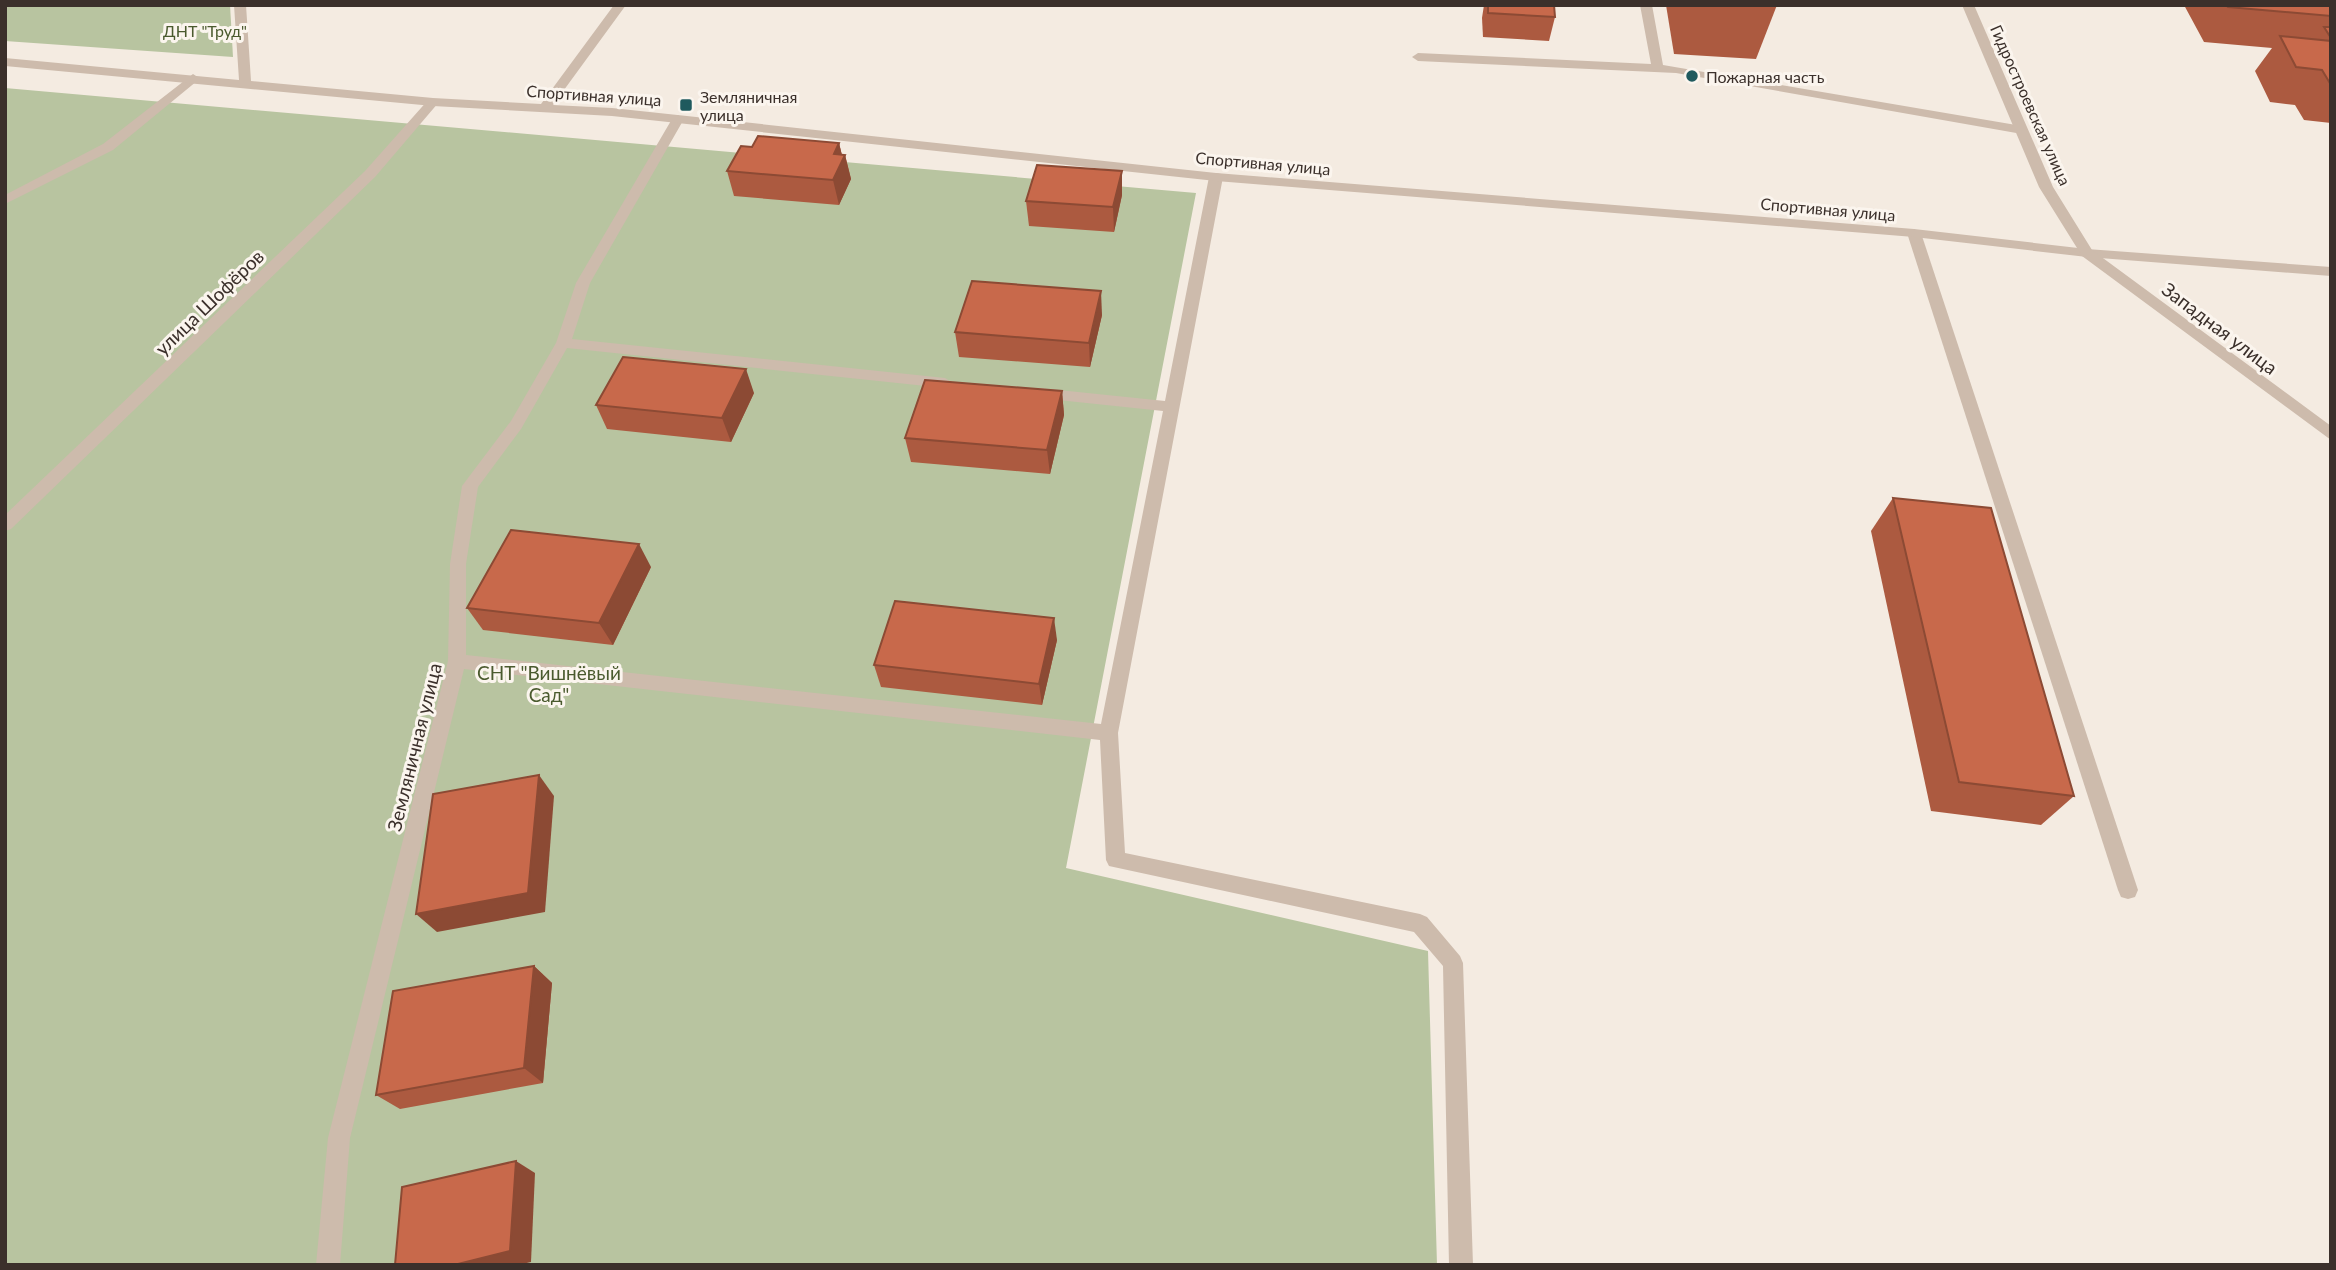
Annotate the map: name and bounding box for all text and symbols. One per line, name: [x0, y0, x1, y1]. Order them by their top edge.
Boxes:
park label: ДНТ "Труд": [163, 21, 247, 40]
street label: Гидростроевская улица: [1987, 22, 2075, 188]
place label: Пожарная часть: [1706, 67, 1825, 86]
marker: Пожарная часть: [1684, 68, 1700, 84]
street label: Спортивная улица: [526, 81, 662, 109]
place label: Земляничная улица: [700, 87, 797, 124]
marker: Земляничная улица: [678, 97, 694, 113]
street label: Спортивная улица: [1195, 148, 1331, 178]
street label: Спортивная улица: [1760, 194, 1896, 224]
street label: улица Шофёров: [150, 244, 268, 360]
street label: Западная улица: [2158, 277, 2282, 379]
street label: Земляничная улица: [382, 661, 446, 833]
park label: СНТ "Вишнёвый Сад": [477, 661, 621, 706]

